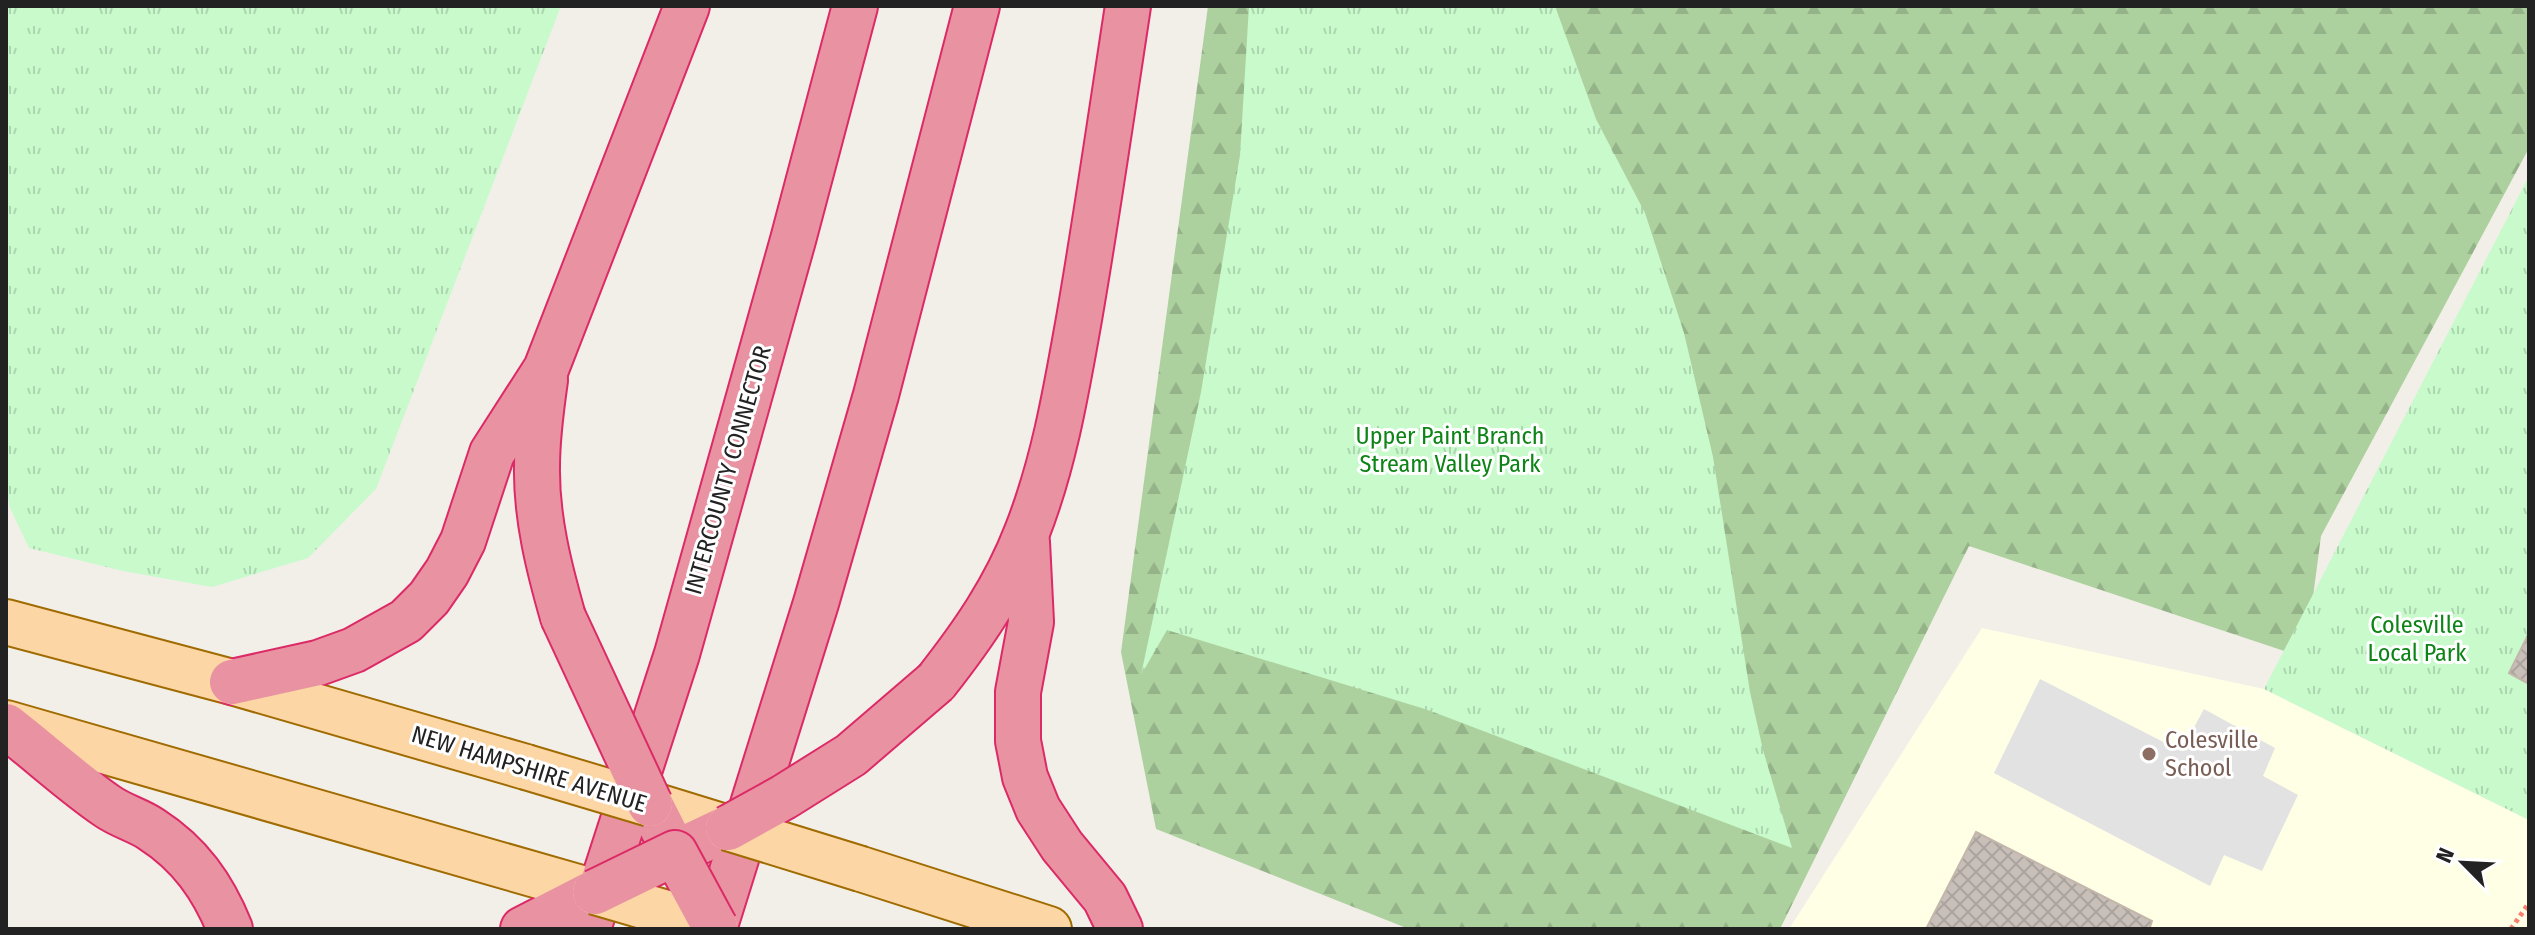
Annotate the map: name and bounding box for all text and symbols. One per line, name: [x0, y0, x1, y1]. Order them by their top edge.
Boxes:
street label: INTERCOUNTY CONNECTOR: [679, 342, 777, 598]
park label: Upper Paint Branch Stream Valley Park: [1356, 422, 1544, 478]
park label: Colesville Local Park: [2368, 611, 2467, 667]
street label: NEW HAMPSHIRE AVENUE: [408, 720, 650, 818]
place label: Colesville School: [2165, 726, 2258, 782]
marker: Colesville School: [2140, 745, 2158, 763]
north arrow: [2423, 823, 2503, 903]
text: N: [2430, 844, 2460, 867]

